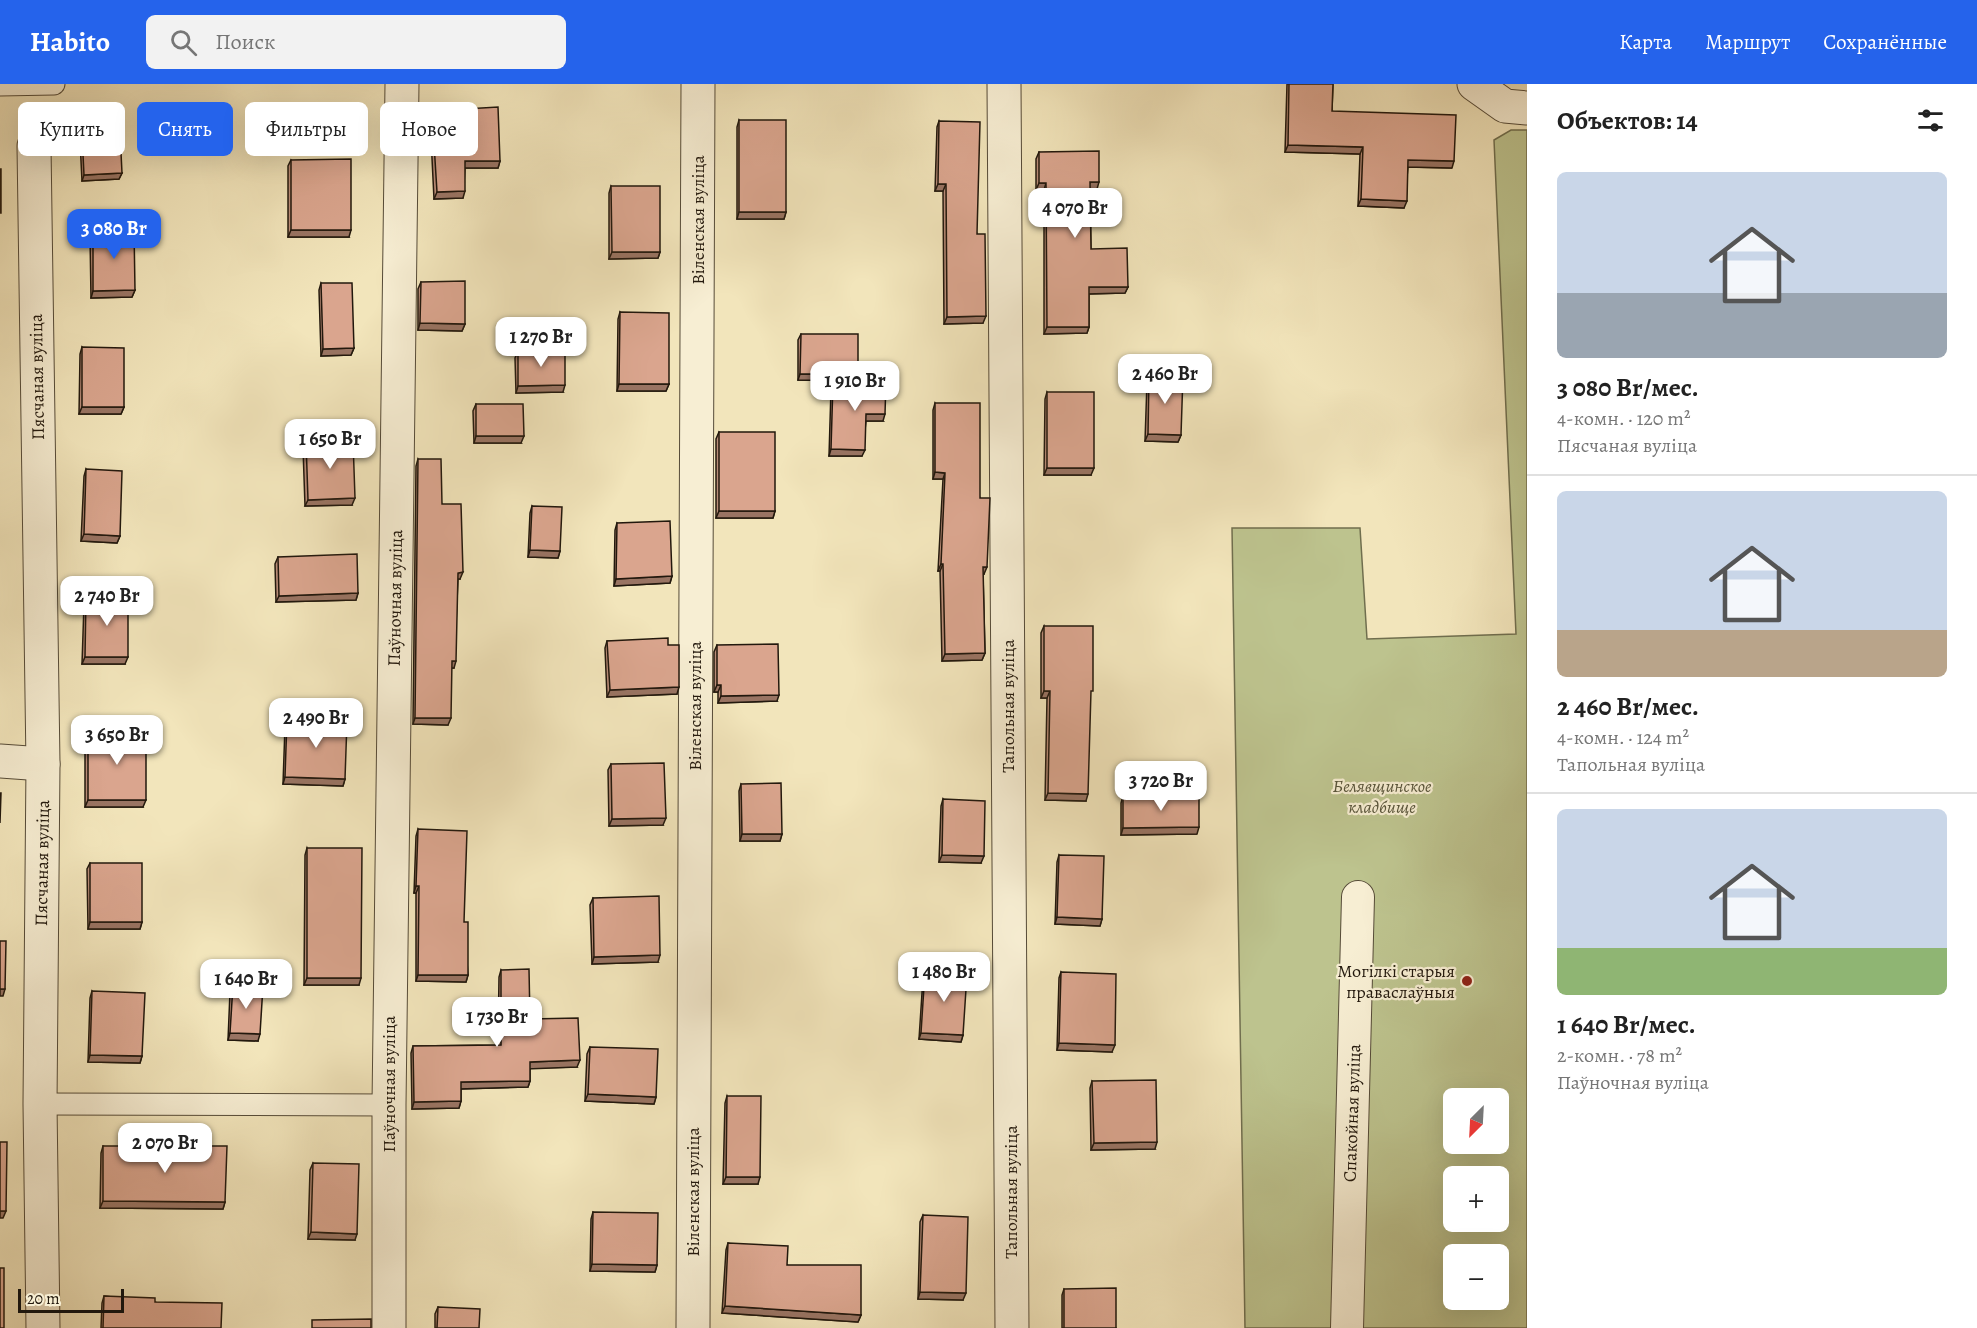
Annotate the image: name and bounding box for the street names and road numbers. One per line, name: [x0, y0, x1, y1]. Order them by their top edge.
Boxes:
street label: Віленская вуліца: [686, 154, 710, 285]
street label: Пясчаная вуліца: [24, 313, 50, 440]
street label: Паўночная вуліца: [382, 529, 408, 667]
street label: Тапольная вуліца: [996, 639, 1020, 773]
street label: Віленская вуліца: [683, 640, 707, 771]
street label: Пясчаная вуліца: [29, 799, 55, 926]
street label: Паўночная вуліца: [377, 1015, 401, 1152]
street label: Спакойная вуліца: [1338, 1043, 1366, 1182]
street label: Тапольная вуліца: [999, 1125, 1023, 1259]
street label: Віленская вуліца: [681, 1126, 705, 1257]

